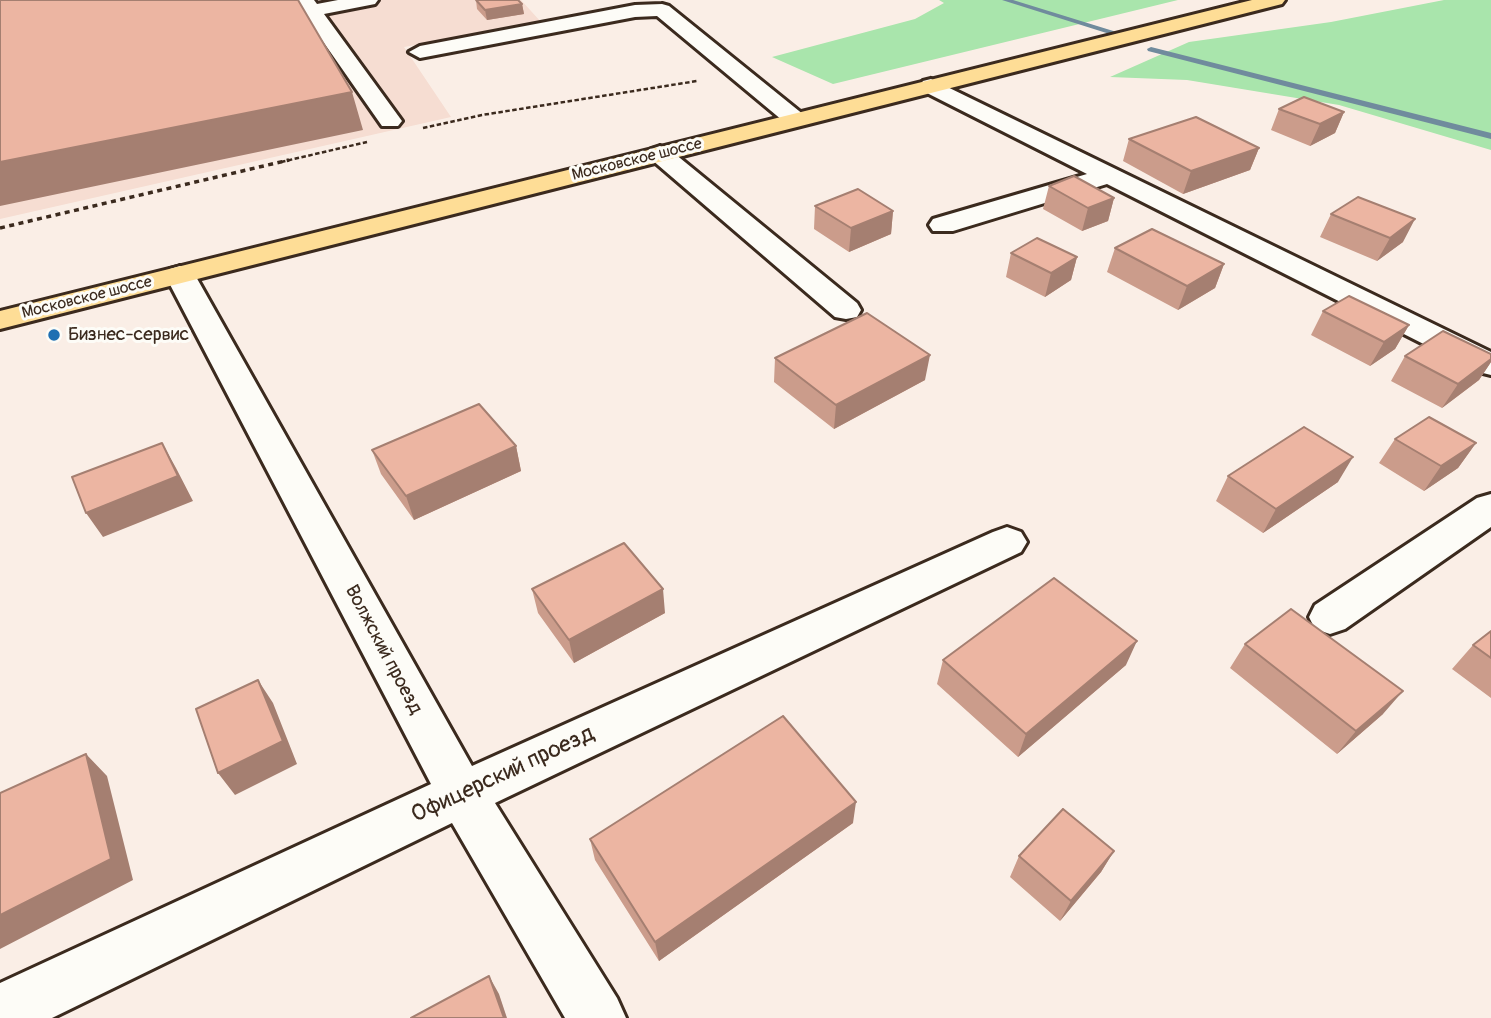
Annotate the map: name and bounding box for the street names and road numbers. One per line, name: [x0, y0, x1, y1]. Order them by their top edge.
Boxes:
street label: Московское шоссе: [570, 135, 704, 185]
street label: Московское шоссе: [20, 273, 154, 323]
street label: Волжский проезд: [339, 582, 427, 718]
street label: Офицерский проезд: [407, 721, 599, 829]

